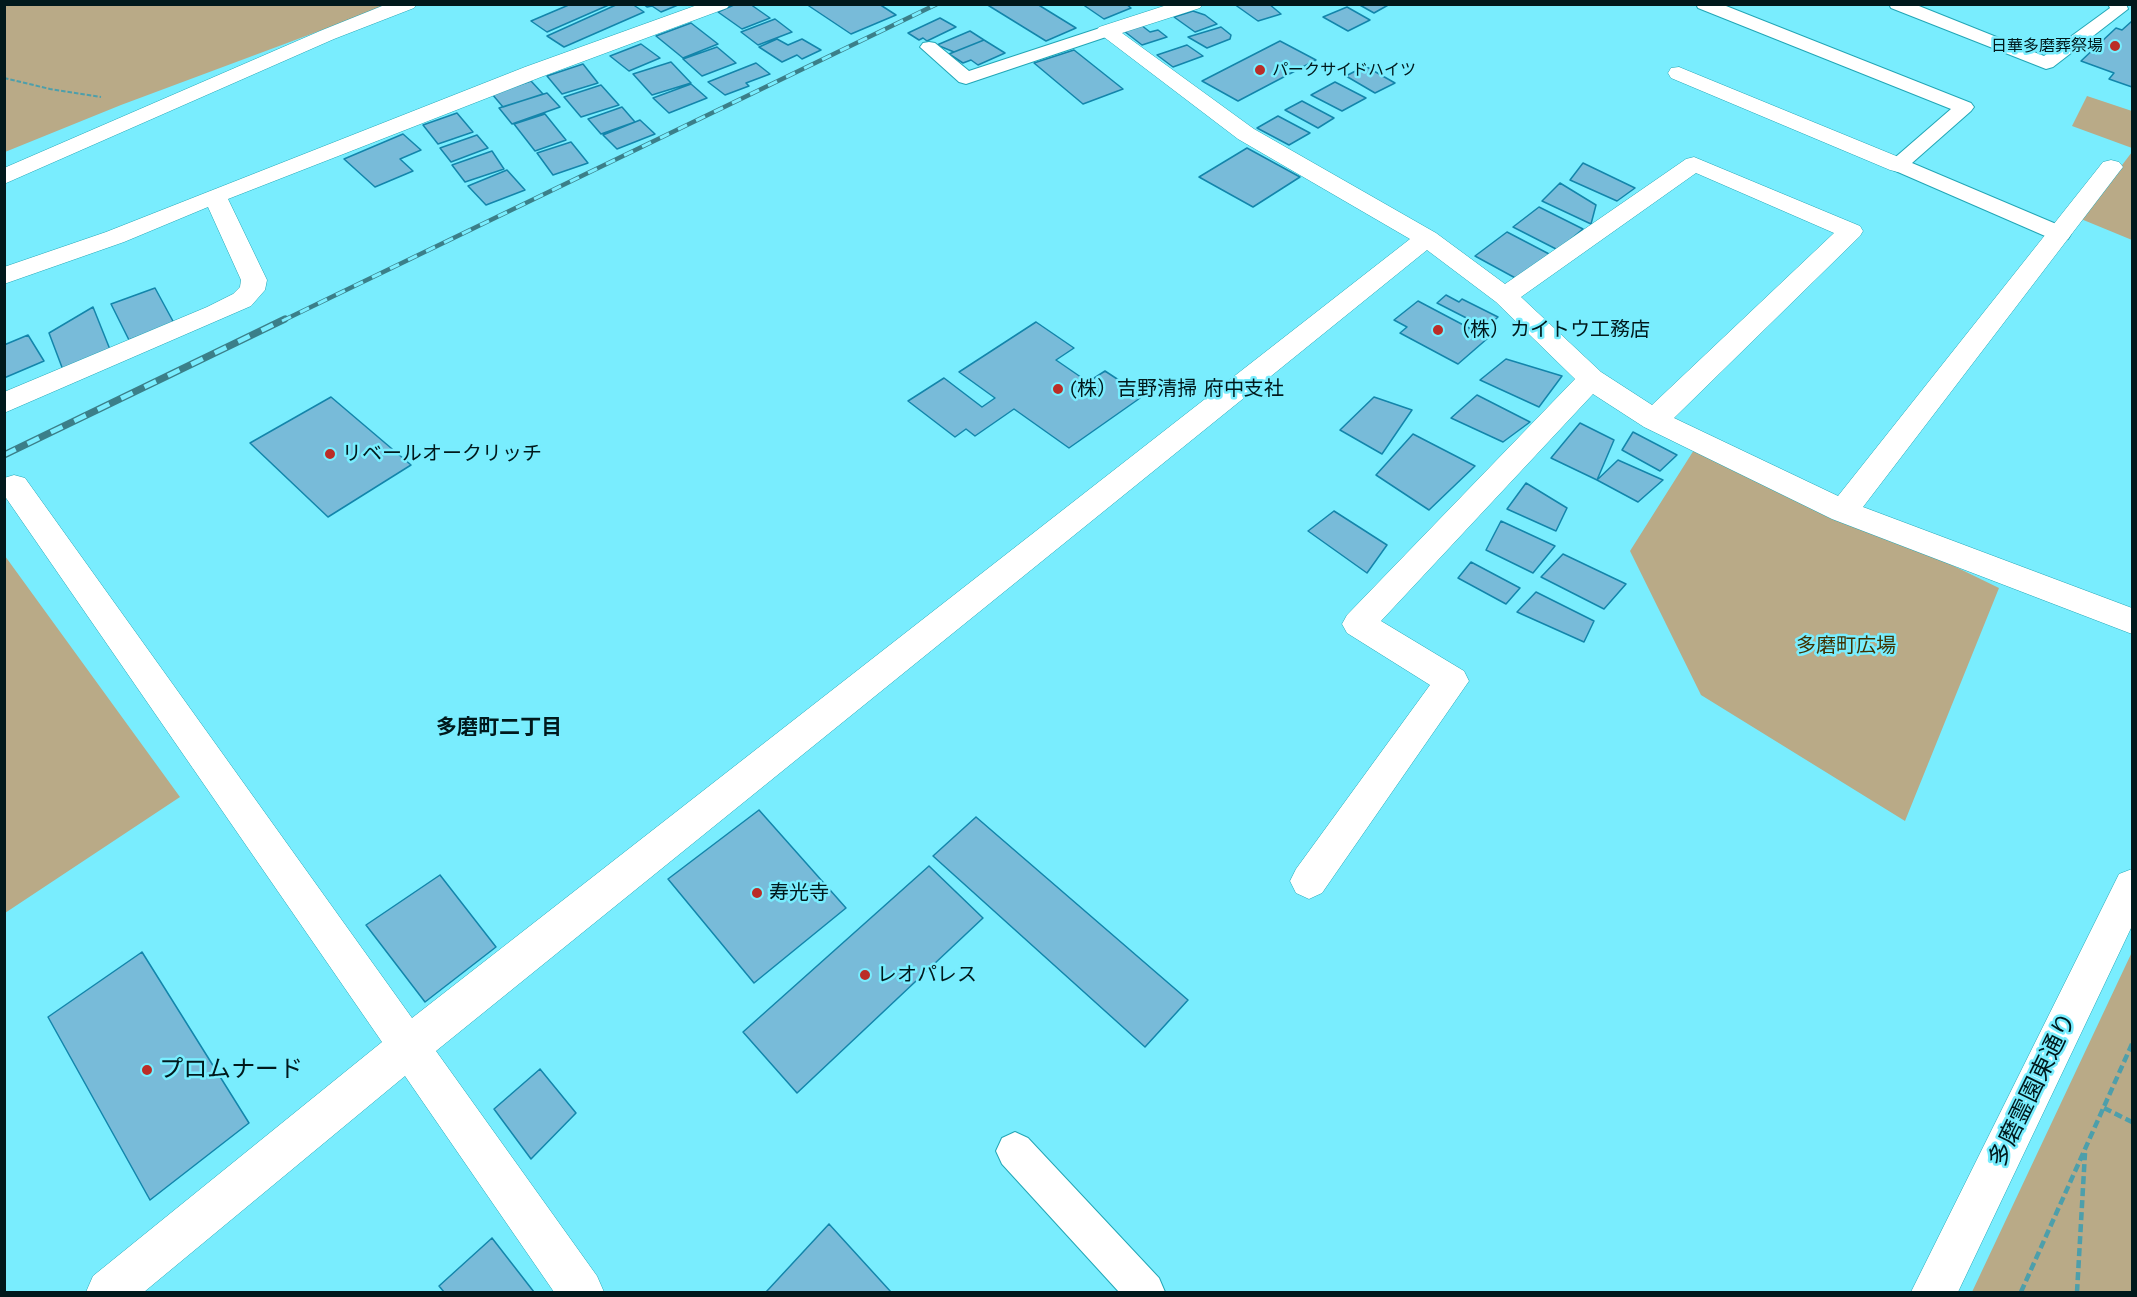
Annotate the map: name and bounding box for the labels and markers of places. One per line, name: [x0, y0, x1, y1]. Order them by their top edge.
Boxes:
place label: 日華多磨葬祭場: [1991, 36, 2103, 56]
marker: 日華多磨葬祭場: [2108, 39, 2122, 53]
place label: パークサイドハイツ: [1272, 60, 1416, 80]
marker: パークサイドハイツ: [1253, 63, 1267, 77]
place label: （株）カイトウ工務店: [1450, 318, 1650, 342]
marker: （株）カイトウ工務店: [1431, 323, 1445, 337]
place label: (株）吉野清掃 府中支社: [1070, 377, 1284, 401]
marker: (株）吉野清掃 府中支社: [1051, 382, 1065, 396]
place label: リベールオークリッチ: [342, 442, 542, 466]
marker: リベールオークリッチ: [323, 447, 337, 461]
place label: 寿光寺: [769, 881, 829, 905]
marker: 寿光寺: [750, 886, 764, 900]
place label: レオパレス: [877, 963, 977, 987]
marker: レオパレス: [858, 968, 872, 982]
place label: プロムナード: [159, 1056, 303, 1084]
marker: プロムナード: [140, 1063, 154, 1077]

